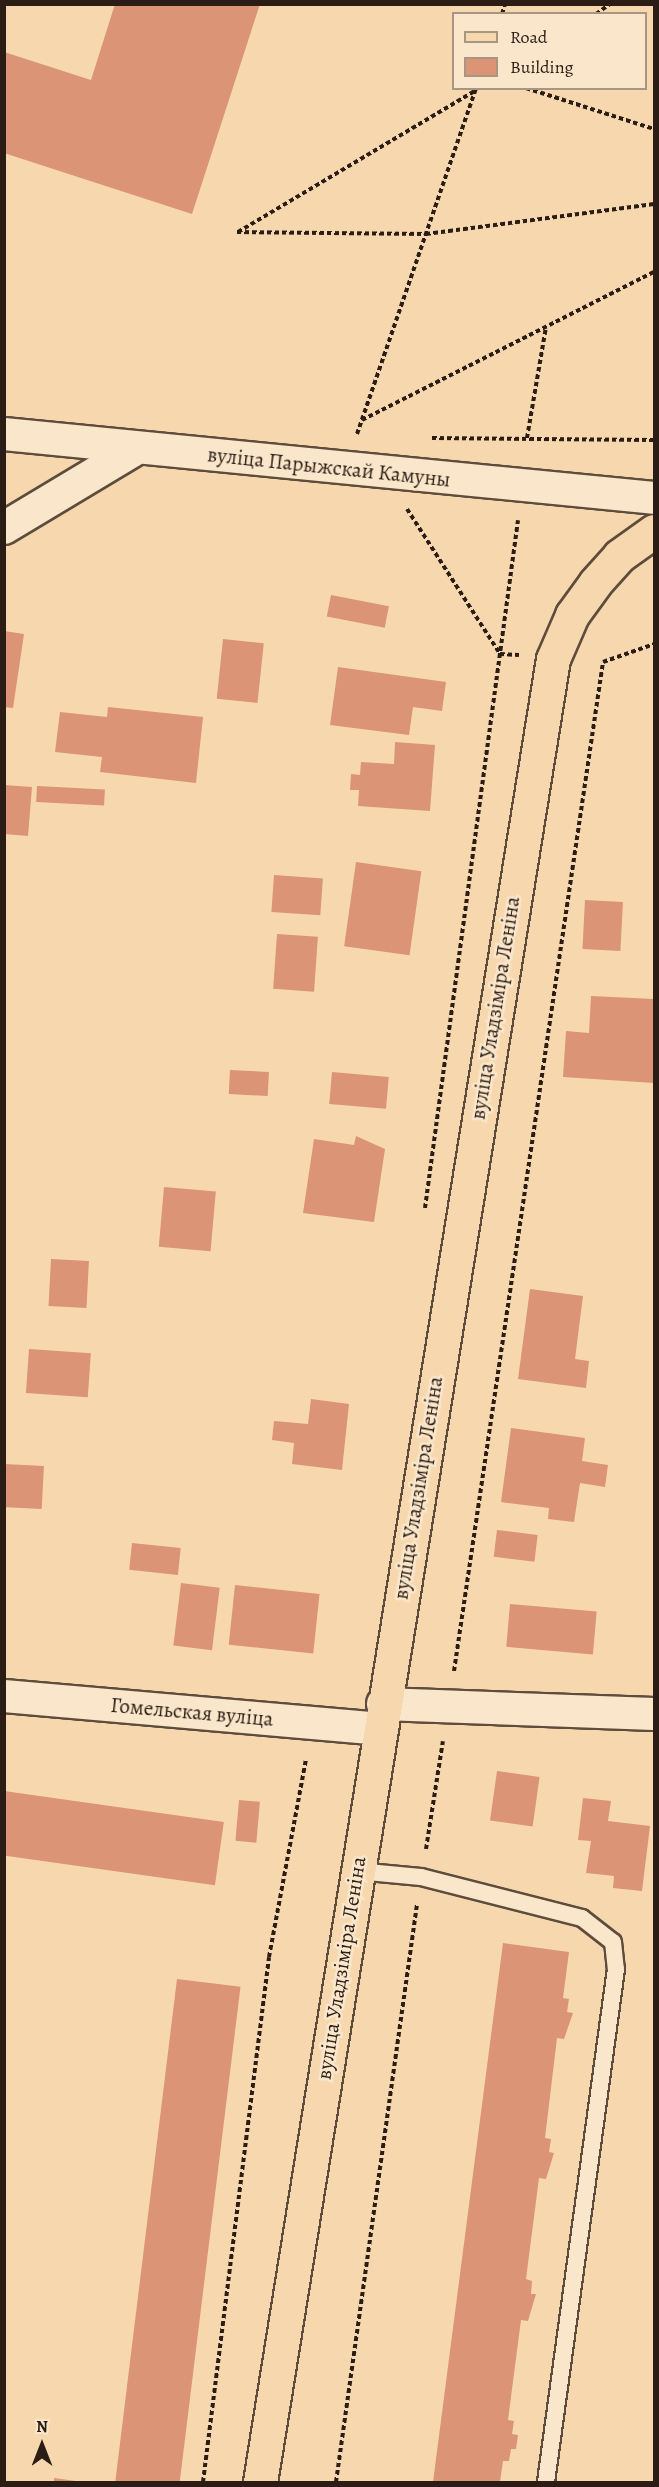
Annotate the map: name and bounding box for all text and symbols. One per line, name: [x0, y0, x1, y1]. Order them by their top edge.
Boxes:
legend: [452, 12, 647, 90]
text: Road: [510, 25, 547, 49]
text: Building: [510, 55, 574, 79]
street label: вуліца Парыжскай Камуны: [206, 442, 452, 492]
street label: вуліца Уладзіміра Леніна: [465, 895, 525, 1121]
street label: вуліца Уладзіміра Леніна: [388, 1375, 448, 1601]
street label: Гомельская вуліца: [109, 1692, 275, 1732]
street label: вуліца Уладзіміра Леніна: [311, 1855, 371, 2081]
north arrow: [12, 2415, 72, 2475]
text: N: [36, 2416, 48, 2438]

